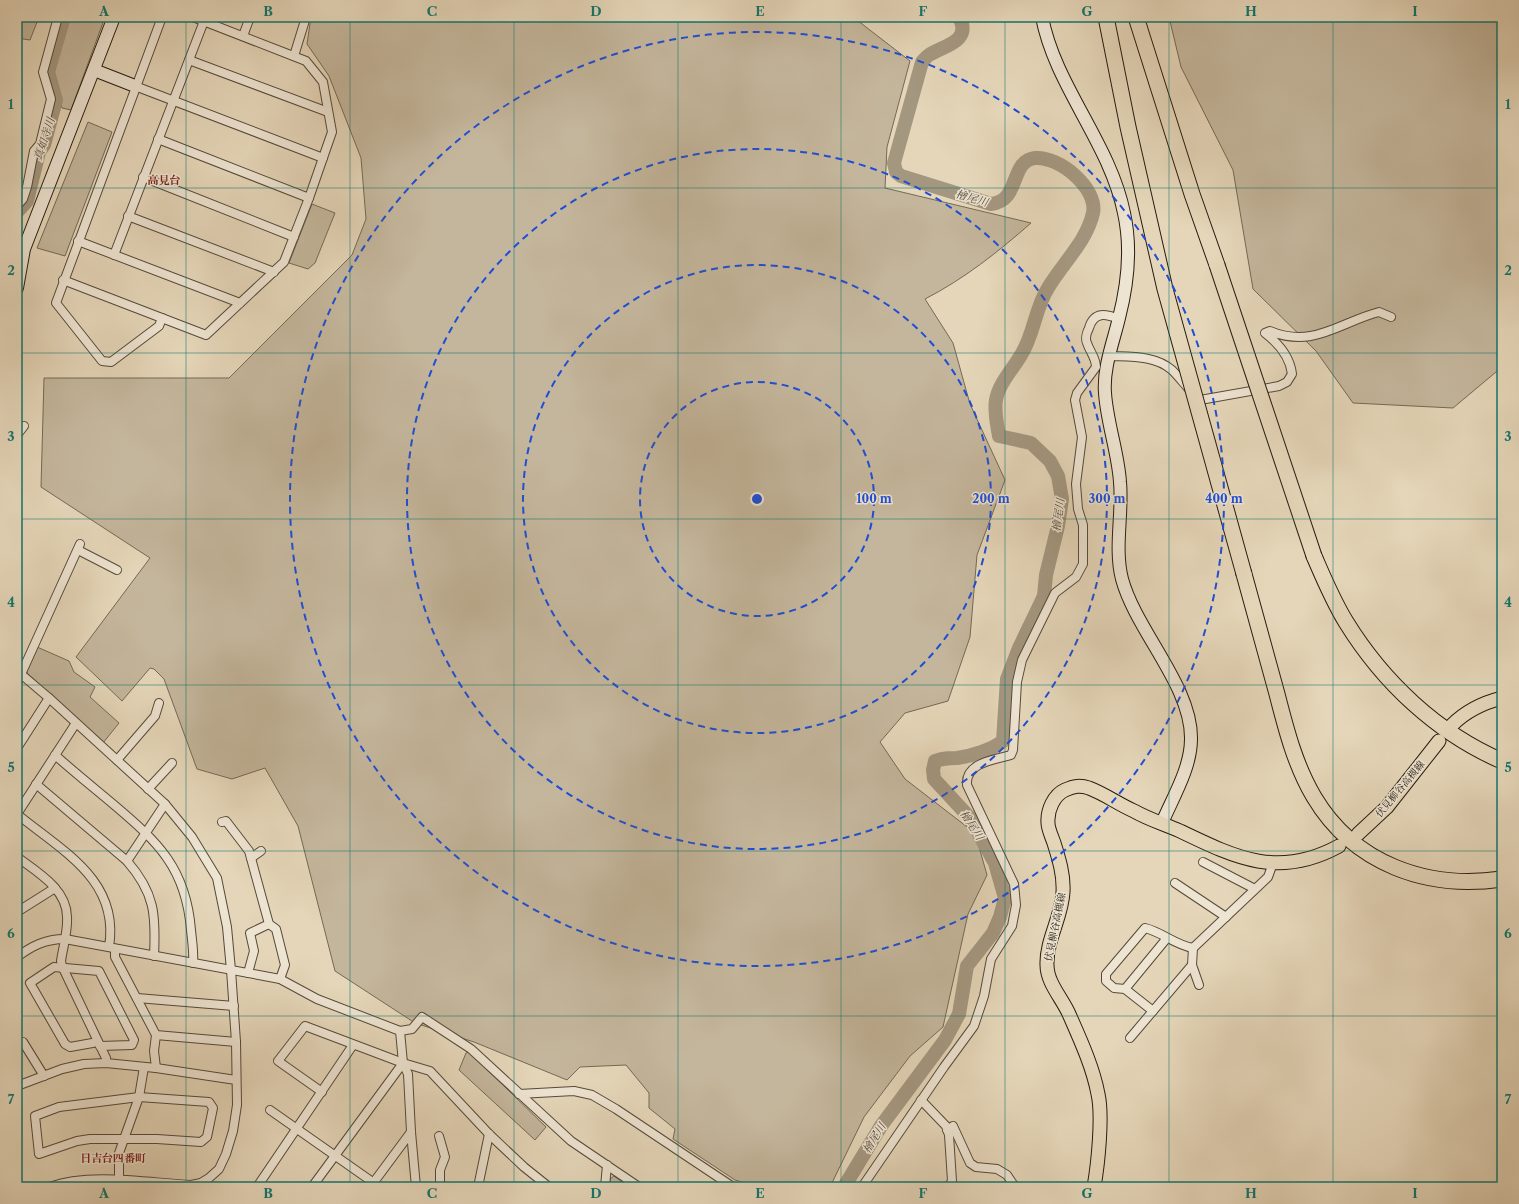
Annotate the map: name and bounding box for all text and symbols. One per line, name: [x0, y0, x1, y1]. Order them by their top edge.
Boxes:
text: A: [98, 3, 110, 19]
text: B: [263, 3, 273, 19]
text: C: [427, 3, 437, 19]
text: D: [590, 3, 602, 19]
text: E: [755, 3, 765, 19]
text: F: [919, 3, 928, 19]
text: G: [1081, 3, 1093, 19]
text: H: [1245, 3, 1257, 19]
text: I: [1412, 3, 1418, 19]
text: 1: [8, 96, 14, 112]
text: 1: [1505, 96, 1511, 112]
water label: 真如寺川: [31, 115, 58, 162]
district label: 高見台: [148, 173, 181, 187]
water label: 檜尾川: [954, 187, 991, 210]
text: 2: [7, 262, 15, 278]
text: 2: [1504, 262, 1512, 278]
text: 3: [7, 428, 15, 444]
text: 3: [1504, 428, 1512, 444]
text: 100 m: [856, 491, 892, 506]
text: 200 m: [972, 491, 1010, 506]
text: 300 m: [1088, 491, 1126, 506]
text: 400 m: [1205, 491, 1243, 506]
centre of rings: [750, 492, 764, 506]
water label: 檜尾川: [1049, 497, 1067, 532]
text: 4: [7, 594, 15, 610]
text: 4: [1504, 594, 1512, 610]
street label: 伏見柳谷高槻線: [1373, 758, 1427, 820]
text: 5: [7, 759, 15, 775]
text: 5: [1504, 759, 1512, 775]
water label: 檜尾川: [957, 807, 987, 843]
street label: 伏見柳谷高槻線: [1041, 891, 1069, 963]
text: 6: [7, 925, 15, 941]
text: 6: [1504, 925, 1512, 941]
text: 7: [8, 1091, 15, 1107]
text: 7: [1505, 1091, 1512, 1107]
water label: 檜尾川: [859, 1119, 889, 1156]
district label: 日吉台四番町: [80, 1151, 146, 1165]
text: A: [98, 1185, 110, 1201]
text: B: [263, 1185, 273, 1201]
text: C: [427, 1185, 437, 1201]
text: D: [590, 1185, 602, 1201]
text: E: [755, 1185, 765, 1201]
text: F: [919, 1185, 928, 1201]
text: G: [1081, 1185, 1093, 1201]
text: H: [1245, 1185, 1257, 1201]
text: I: [1412, 1185, 1418, 1201]

